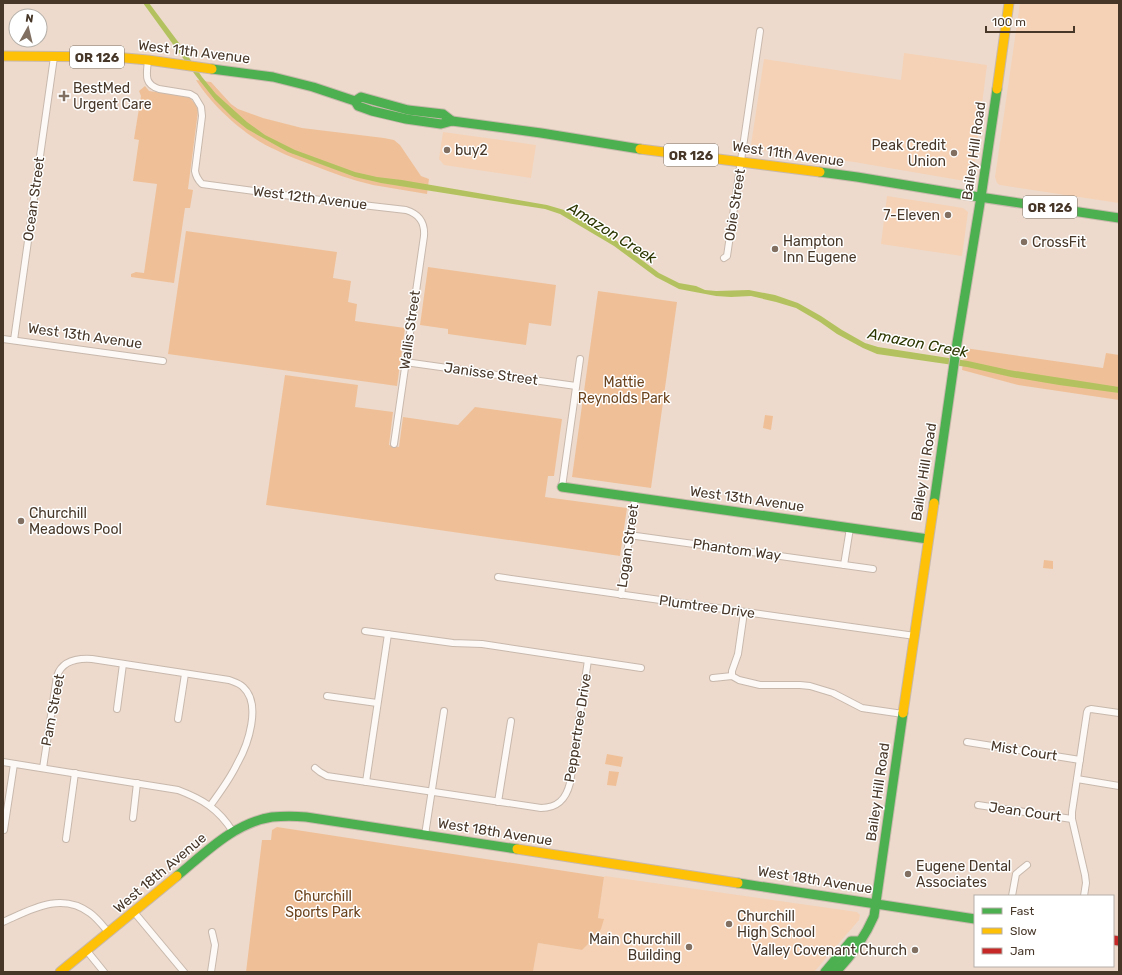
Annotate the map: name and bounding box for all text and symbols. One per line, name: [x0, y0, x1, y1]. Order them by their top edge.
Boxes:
north arrow: [8, 8, 48, 48]
scale bar: [986, 8, 1074, 34]
text: N: [24, 12, 34, 26]
text: 100 m: [992, 15, 1026, 29]
street label: West 11th Avenue: [137, 37, 251, 67]
road number: OR 126: [70, 46, 124, 68]
place label: BestMed Urgent Care: [73, 80, 152, 113]
marker: BestMed Urgent Care: [58, 90, 70, 102]
street label: Bailey Hill Road: [959, 101, 989, 201]
place label: Peak Credit Union: [871, 137, 947, 170]
street label: West 11th Avenue: [731, 138, 845, 170]
place label: buy2: [455, 142, 488, 159]
road number: OR 126: [664, 144, 718, 166]
marker: buy2: [442, 145, 452, 155]
marker: Peak Credit Union: [949, 148, 959, 158]
street label: Ocean Street: [20, 155, 48, 242]
street label: Obie Street: [721, 167, 749, 242]
street label: West 12th Avenue: [252, 183, 368, 213]
road number: OR 126: [1023, 196, 1077, 218]
water label: Amazon Creek: [563, 198, 660, 268]
place label: 7-Eleven: [883, 207, 940, 224]
marker: 7-Eleven: [943, 210, 953, 220]
place label: Hampton Inn Eugene: [783, 233, 857, 266]
place label: CrossFit: [1032, 234, 1086, 251]
marker: CrossFit: [1019, 237, 1029, 247]
marker: Hampton Inn Eugene: [770, 244, 780, 254]
street label: Wallis Street: [396, 289, 424, 371]
street label: West 13th Avenue: [27, 320, 143, 352]
water label: Amazon Creek: [866, 324, 970, 362]
street label: Janisse Street: [443, 359, 539, 389]
park label: Mattie Reynolds Park: [578, 374, 671, 407]
street label: Bailey Hill Road: [908, 422, 940, 522]
street label: West 13th Avenue: [689, 483, 805, 515]
street label: Logan Street: [614, 503, 642, 589]
place label: Churchill Meadows Pool: [29, 505, 122, 538]
marker: Churchill Meadows Pool: [16, 516, 26, 526]
street label: Phantom Way: [692, 535, 783, 565]
street label: Plumtree Drive: [658, 592, 756, 622]
street label: Pam Street: [38, 672, 68, 747]
street label: Peppertree Drive: [561, 672, 595, 784]
street label: Mist Court: [990, 737, 1059, 765]
street label: Bailey Hill Road: [863, 742, 893, 842]
street label: Jean Court: [988, 799, 1063, 826]
street label: West 18th Avenue: [436, 815, 554, 849]
street label: West 18th Avenue: [110, 829, 210, 917]
place label: Eugene Dental Associates: [916, 858, 1011, 891]
street label: West 18th Avenue: [756, 863, 874, 897]
marker: Eugene Dental Associates: [903, 869, 913, 879]
park label: Churchill Sports Park: [285, 888, 362, 921]
legend: [974, 895, 1114, 967]
text: Fast: [1010, 904, 1034, 918]
place label: Churchill High School: [737, 908, 815, 941]
marker: Churchill High School: [724, 919, 734, 929]
text: Slow: [1010, 924, 1037, 938]
place label: Main Churchill Building: [589, 931, 681, 964]
marker: Main Churchill Building: [684, 942, 694, 952]
place label: Valley Covenant Church: [752, 942, 907, 959]
text: Jam: [1010, 944, 1035, 958]
marker: Valley Covenant Church: [910, 945, 920, 955]

